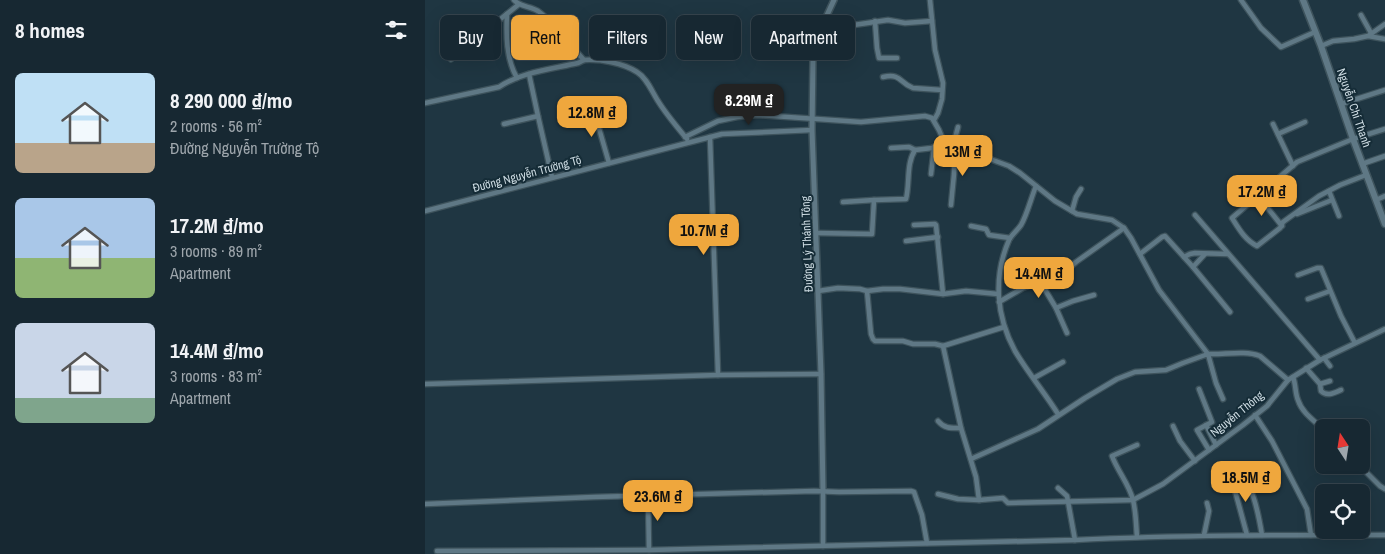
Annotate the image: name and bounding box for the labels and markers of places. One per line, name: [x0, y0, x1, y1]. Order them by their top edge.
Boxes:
pin: 8.29M ₫: [703, 84, 795, 126]
pin: 12.8M ₫: [546, 96, 638, 138]
pin: 13M ₫: [928, 134, 998, 177]
pin: 17.2M ₫: [1216, 174, 1308, 217]
pin: 10.7M ₫: [658, 214, 750, 256]
pin: 14.4M ₫: [993, 256, 1085, 299]
pin: 18.5M ₫: [1200, 460, 1292, 503]
pin: 23.6M ₫: [612, 480, 704, 522]

